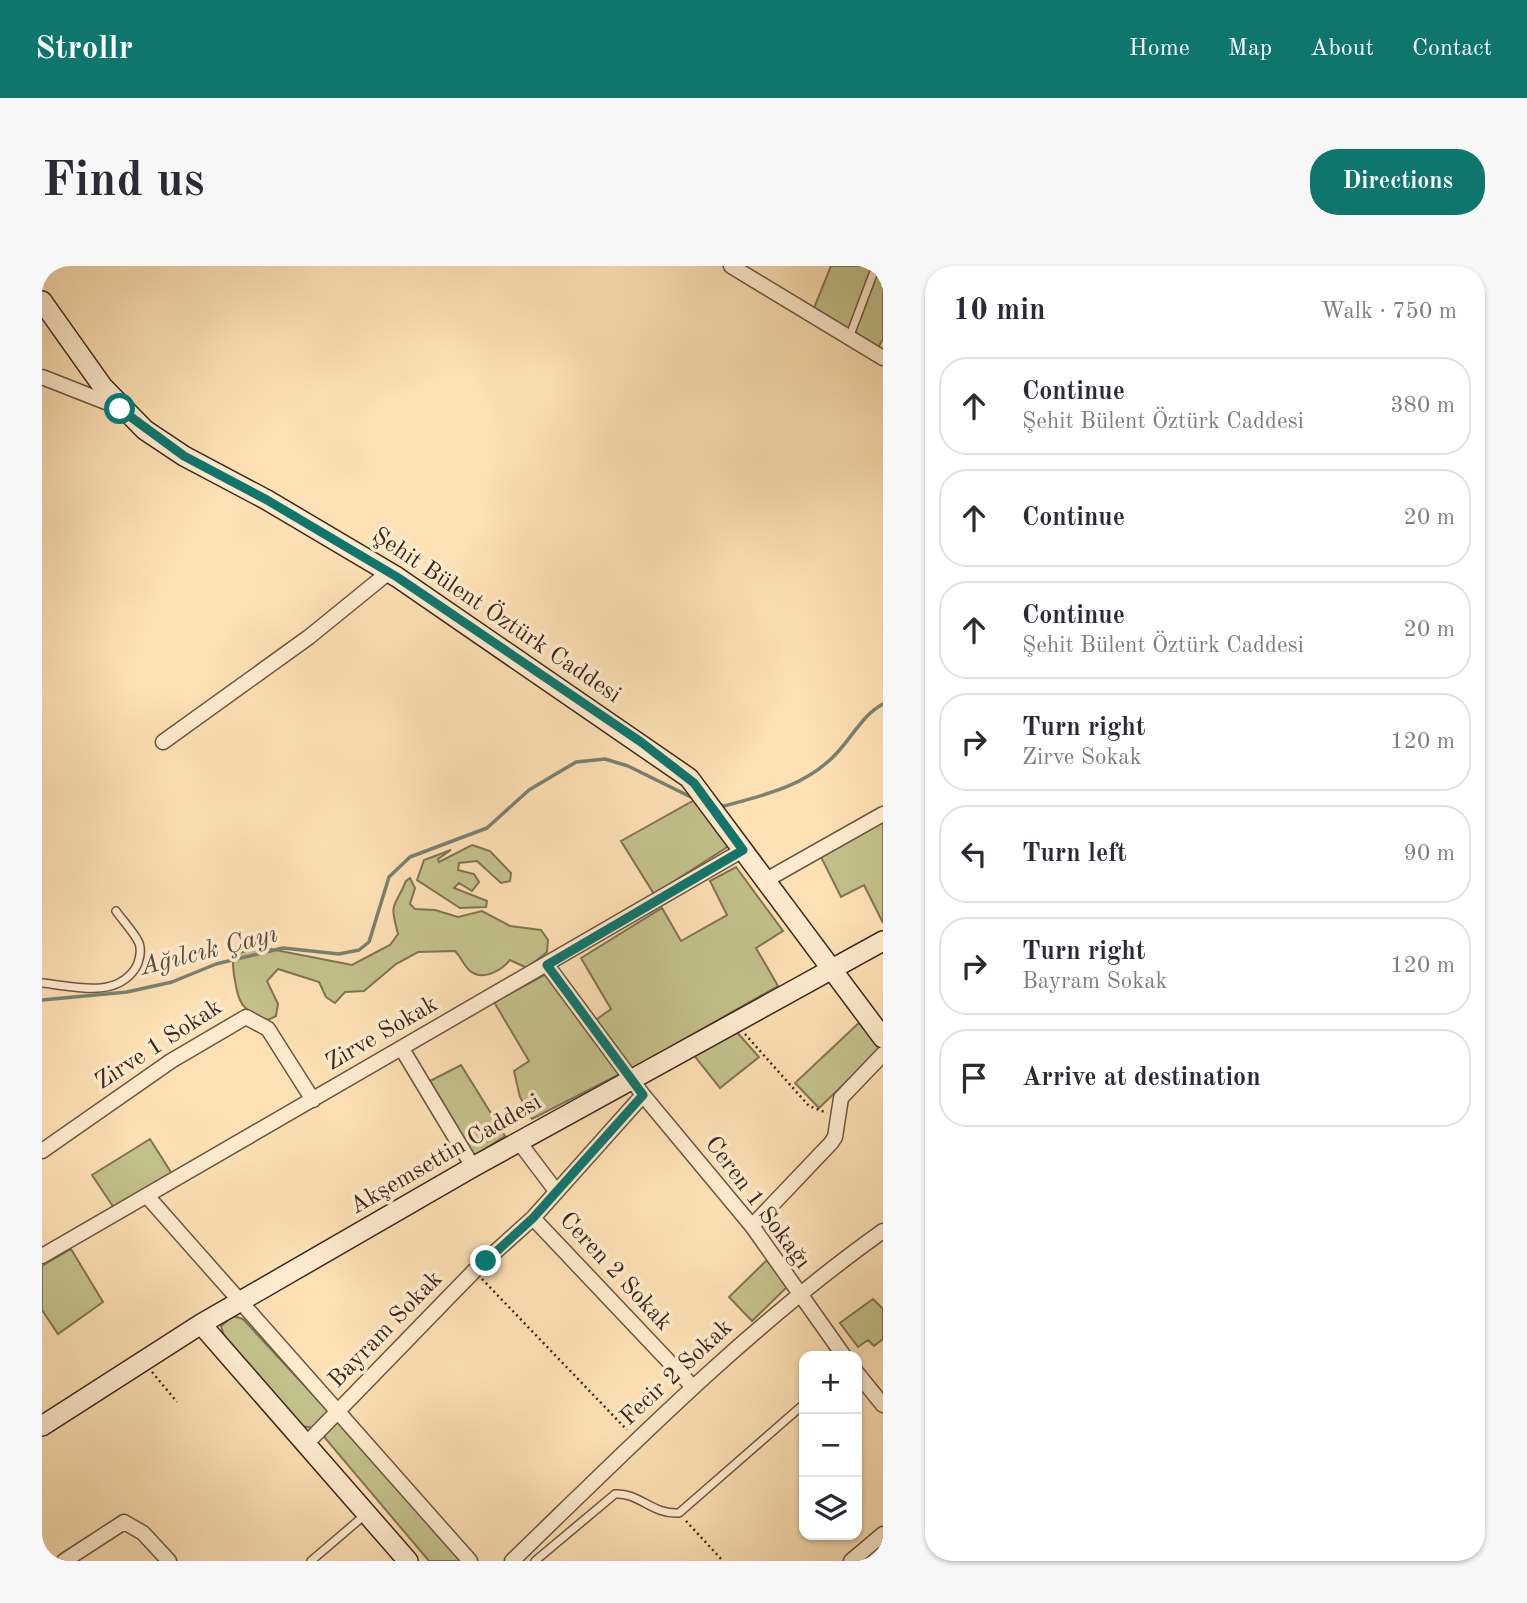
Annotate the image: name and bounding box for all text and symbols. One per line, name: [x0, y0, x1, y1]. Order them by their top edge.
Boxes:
text: Strollr: [35, 33, 133, 66]
text: Home: [1129, 37, 1190, 61]
text: Map: [1228, 37, 1272, 61]
text: About: [1310, 37, 1374, 61]
text: Contact: [1412, 37, 1492, 61]
button: Directions: [1310, 149, 1485, 215]
text: Find us: [42, 158, 205, 207]
text: 10 min: [953, 296, 1046, 326]
text: Walk · 750 m: [1321, 300, 1457, 323]
text: Continue: [1022, 379, 1125, 405]
icon: ahead: [955, 387, 993, 425]
route start: [104, 393, 135, 424]
text: 380 m: [1390, 394, 1455, 417]
text: Şehit Bülent Öztürk Caddesi: [1022, 410, 1304, 433]
icon: ahead: [955, 499, 993, 537]
text: Continue: [1022, 505, 1125, 531]
text: 20 m: [1404, 506, 1455, 529]
street label: Şehit Bülent Öztürk Caddesi: [367, 521, 627, 708]
text: Continue: [1022, 603, 1125, 629]
icon: ahead: [955, 611, 993, 649]
text: 20 m: [1404, 618, 1455, 641]
text: Şehit Bülent Öztürk Caddesi: [1022, 634, 1304, 657]
text: Turn right: [1022, 715, 1145, 741]
icon: right: [955, 723, 993, 761]
text: 120 m: [1390, 730, 1455, 753]
text: Zirve Sokak: [1022, 746, 1142, 769]
icon: left: [955, 835, 993, 873]
text: Turn left: [1022, 841, 1127, 867]
text: 90 m: [1404, 842, 1455, 865]
water label: Ağılcık Çayı: [136, 921, 281, 981]
text: Turn right: [1022, 939, 1145, 965]
icon: right: [955, 947, 993, 985]
text: 120 m: [1390, 954, 1455, 977]
text: Bayram Sokak: [1022, 970, 1168, 993]
street label: Zirve Sokak: [322, 992, 442, 1076]
street label: Zirve 1 Sokak: [91, 995, 227, 1095]
icon: arrive: [955, 1059, 993, 1097]
text: Arrive at destination: [1022, 1065, 1261, 1091]
street label: Akşemsettin Caddesi: [346, 1090, 546, 1220]
street label: Ceren 1 Sokağı: [700, 1132, 814, 1274]
street label: Ceren 2 Sokak: [554, 1208, 676, 1336]
route end: [470, 1245, 501, 1276]
street label: Bayram Sokak: [325, 1267, 447, 1393]
street label: Fecir 2 Sokak: [616, 1315, 738, 1431]
map controls: [799, 1351, 862, 1540]
button: +: [799, 1351, 862, 1414]
button: −: [799, 1414, 862, 1477]
button: layers: [799, 1477, 862, 1540]

